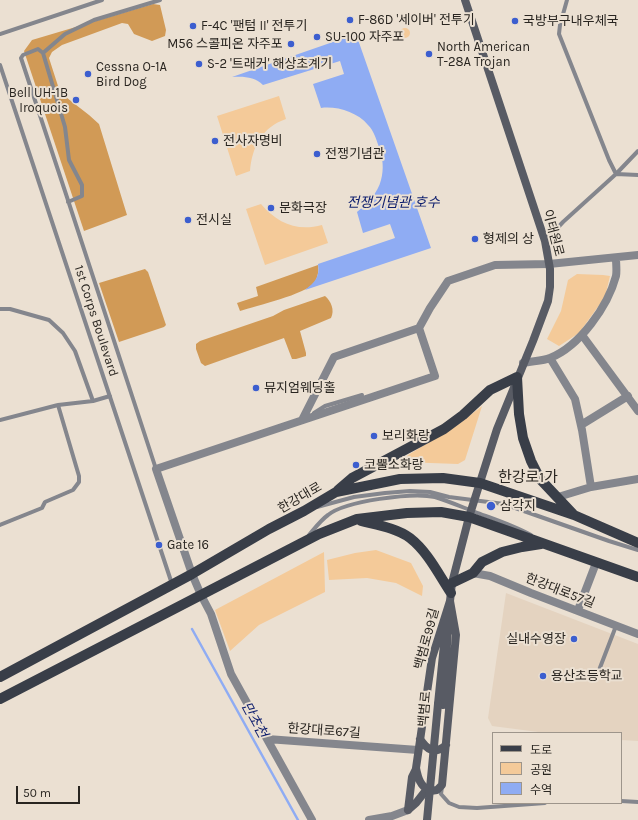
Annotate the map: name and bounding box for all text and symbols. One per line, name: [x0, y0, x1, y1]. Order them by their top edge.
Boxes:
place label: F-86D '세이버' 전투기: [358, 12, 475, 28]
place label: 국방부구내우체국: [523, 13, 619, 29]
marker: F-86D '세이버' 전투기: [345, 15, 355, 25]
marker: 국방부구내우체국: [510, 16, 520, 26]
place label: F-4C '팬텀 II' 전투기: [201, 18, 307, 34]
marker: F-4C '팬텀 II' 전투기: [188, 21, 198, 31]
place label: SU-100 자주포: [325, 29, 405, 45]
marker: SU-100 자주포: [312, 32, 322, 42]
place label: M56 스콜피온 자주포: [167, 36, 283, 52]
marker: M56 스콜피온 자주포: [286, 39, 296, 49]
place label: North American T-28A Trojan: [437, 39, 530, 70]
marker: North American T-28A Trojan: [424, 49, 434, 59]
place label: S-2 '트래커' 해상초계기: [207, 56, 332, 72]
place label: Cessna O-1A Bird Dog: [96, 59, 167, 90]
marker: S-2 '트래커' 해상초계기: [194, 59, 204, 69]
marker: Cessna O-1A Bird Dog: [83, 69, 93, 79]
place label: Bell UH-1B Iroquois: [9, 85, 68, 116]
marker: Bell UH-1B Iroquois: [71, 95, 81, 105]
place label: 전사자명비: [223, 133, 283, 149]
marker: 전사자명비: [210, 136, 220, 146]
place label: 전쟁기념관: [325, 146, 385, 162]
marker: 전쟁기념관: [312, 149, 322, 159]
water label: 전쟁기념관 호수: [346, 195, 440, 211]
place label: 문화극장: [279, 200, 327, 216]
marker: 문화극장: [266, 203, 276, 213]
street label: 이태원로: [539, 208, 567, 258]
place label: 전시실: [196, 212, 232, 228]
marker: 전시실: [183, 215, 193, 225]
place label: 형제의 상: [483, 231, 534, 247]
marker: 형제의 상: [470, 234, 480, 244]
street label: 1st Corps Boulevard: [71, 263, 121, 379]
place label: 뮤지엄웨딩홀: [264, 380, 336, 396]
marker: 뮤지엄웨딩홀: [251, 383, 261, 393]
place label: 보리화랑: [382, 428, 430, 444]
marker: 보리화랑: [369, 431, 379, 441]
place label: 코뿔소화랑: [364, 457, 424, 473]
marker: 코뿔소화랑: [351, 460, 361, 470]
district label: 한강로1가: [498, 469, 558, 487]
street label: 한강대로: [275, 479, 325, 517]
place label: 삼각지: [500, 498, 536, 514]
marker: 삼각지: [485, 500, 497, 512]
place label: Gate 16: [167, 537, 209, 553]
marker: Gate 16: [154, 540, 164, 550]
street label: 한강대로57길: [523, 571, 597, 611]
street label: 백범로99길: [411, 607, 443, 671]
place label: 실내수영장: [506, 631, 566, 647]
marker: 실내수영장: [569, 634, 579, 644]
place label: 용산초등학교: [551, 668, 623, 684]
marker: 용산초등학교: [538, 671, 548, 681]
street label: 백범로: [416, 690, 434, 728]
water label: 만초천: [237, 699, 271, 741]
street label: 한강대로67길: [287, 721, 361, 741]
legend: [492, 732, 622, 804]
text: 도로: [530, 743, 552, 757]
text: 공원: [530, 763, 552, 777]
scale bar: [18, 778, 82, 804]
text: 수역: [530, 783, 552, 797]
text: 50 m: [23, 786, 51, 800]

